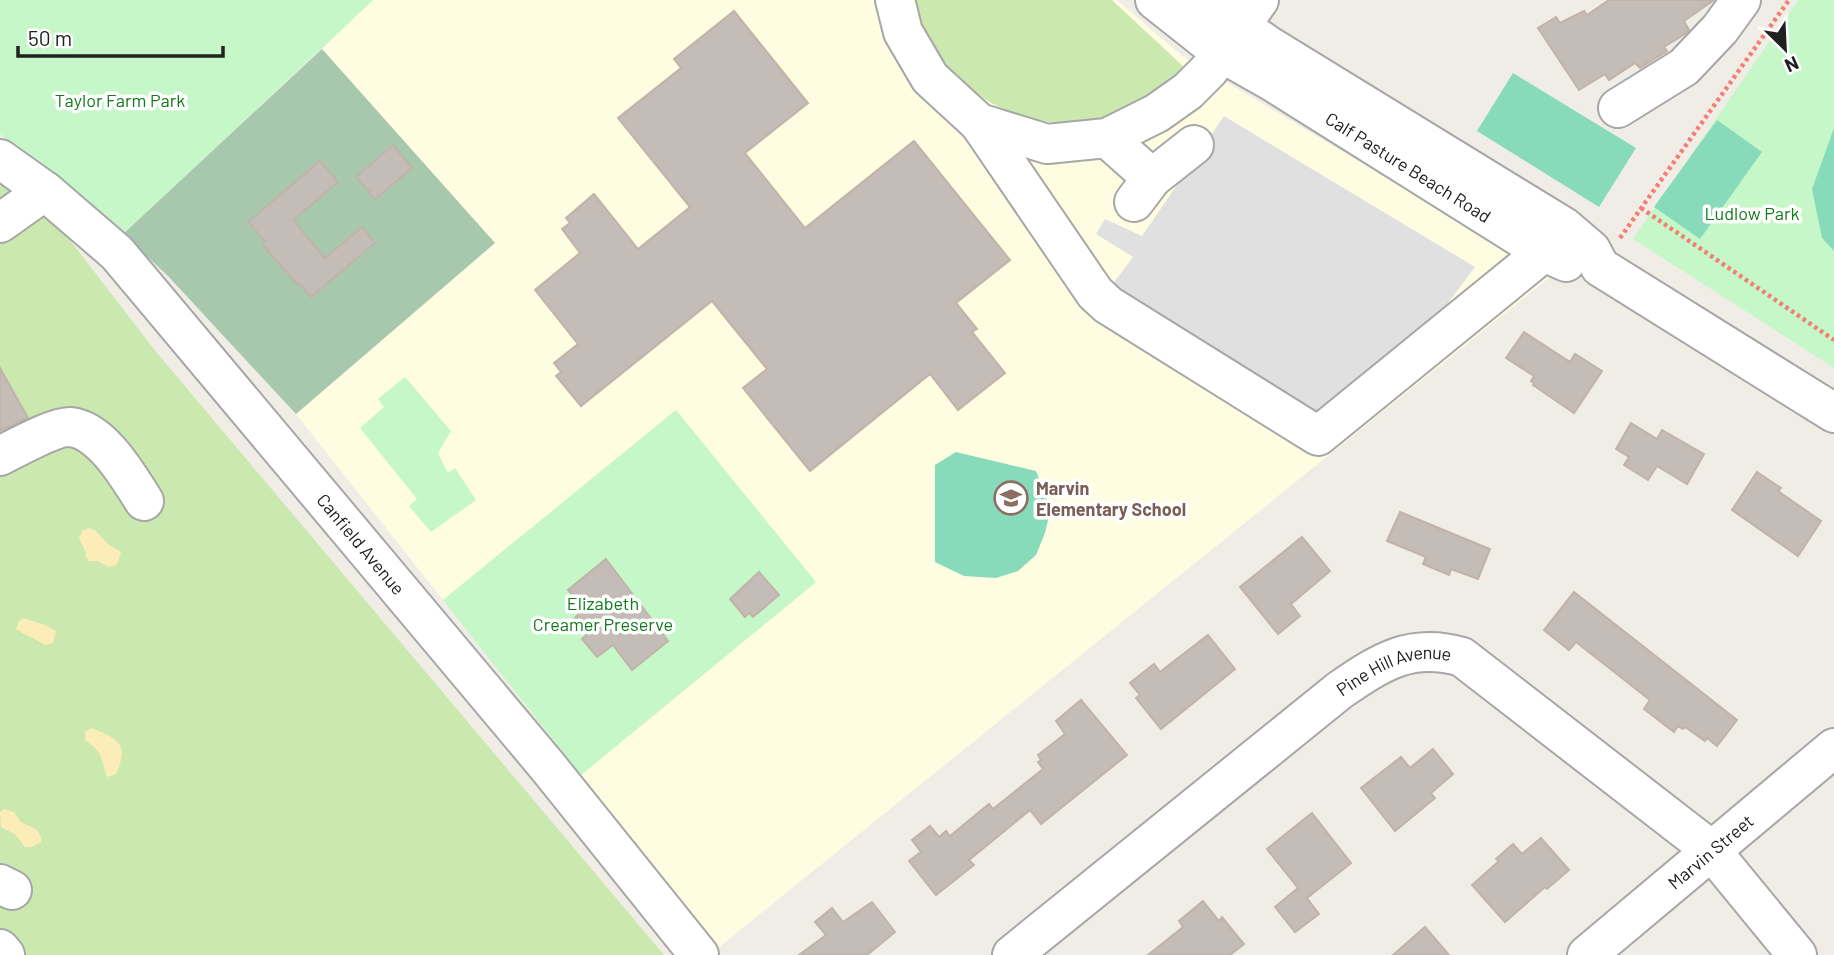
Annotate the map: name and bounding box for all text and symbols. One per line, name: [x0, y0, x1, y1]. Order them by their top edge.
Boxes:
scale bar: [18, 14, 222, 58]
north arrow: [1750, 14, 1820, 84]
text: 50 m: [28, 25, 72, 50]
text: N: [1782, 52, 1803, 78]
park label: Taylor Farm Park: [55, 89, 185, 111]
street label: Calf Pasture Beach Road: [1322, 107, 1495, 227]
park label: Ludlow Park: [1704, 202, 1800, 224]
place label: Marvin Elementary School: [1036, 477, 1186, 520]
school or university icon: Marvin Elementary School: [992, 479, 1030, 517]
street label: Canfield Avenue: [312, 489, 410, 599]
park label: Elizabeth Creamer Preserve: [533, 592, 673, 635]
street label: Pine Hill Avenue: [1332, 641, 1453, 700]
street label: Marvin Street: [1663, 809, 1758, 894]

